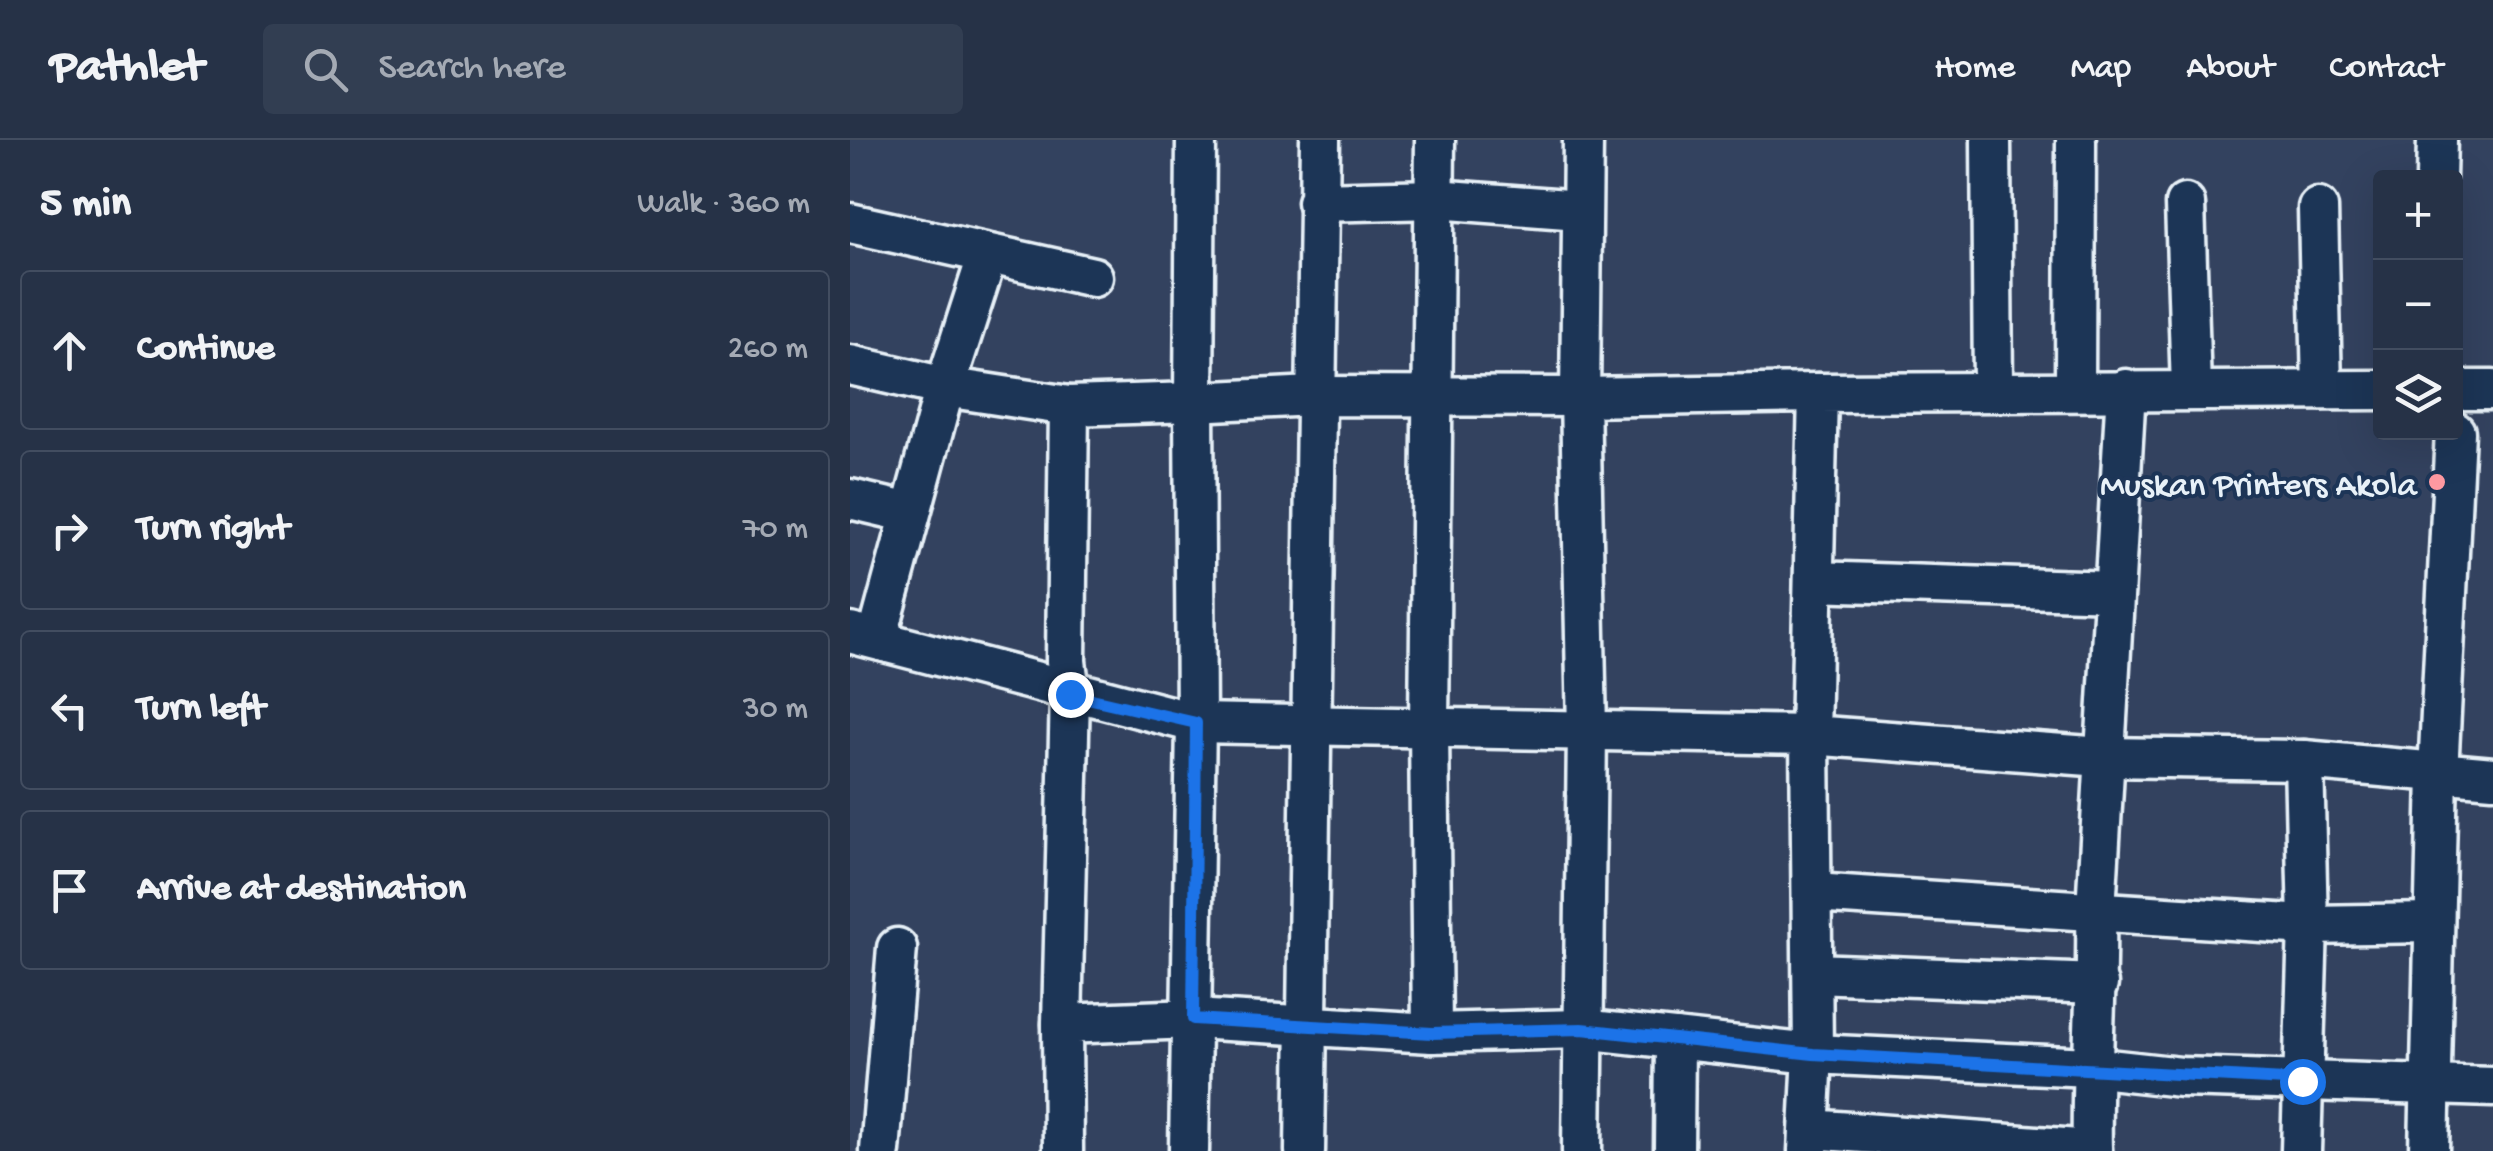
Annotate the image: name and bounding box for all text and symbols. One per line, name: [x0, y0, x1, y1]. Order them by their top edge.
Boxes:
search box: [263, 24, 963, 114]
text: Pathlet: [50, 41, 203, 98]
icon: search: [298, 42, 353, 97]
text: Search here: [378, 47, 566, 91]
text: Home: [1934, 49, 2015, 90]
text: Map: [2070, 49, 2131, 90]
text: About: [2186, 49, 2274, 90]
text: Contact: [2329, 49, 2443, 90]
map controls: [2373, 170, 2463, 440]
button: +: [2373, 170, 2463, 260]
text: 5 min: [40, 181, 131, 230]
text: Walk · 360 m: [637, 186, 810, 224]
button: −: [2373, 260, 2463, 350]
icon: ahead: [42, 323, 97, 378]
text: Continue: [137, 328, 275, 372]
text: 260 m: [728, 331, 808, 369]
button: layers: [2373, 350, 2463, 440]
place label: Muskan Printers Akola: [2100, 467, 2419, 508]
marker: Muskan Printers Akola: [2426, 471, 2448, 493]
icon: right: [42, 503, 97, 558]
text: Turn right: [137, 508, 289, 552]
text: 70 m: [743, 511, 808, 549]
route end: [1048, 672, 1094, 718]
icon: left: [42, 683, 97, 738]
text: Turn left: [137, 688, 265, 732]
text: 30 m: [743, 691, 808, 729]
icon: arrive: [42, 863, 97, 918]
text: Arrive at destination: [137, 868, 466, 912]
route start: [2280, 1059, 2326, 1105]

